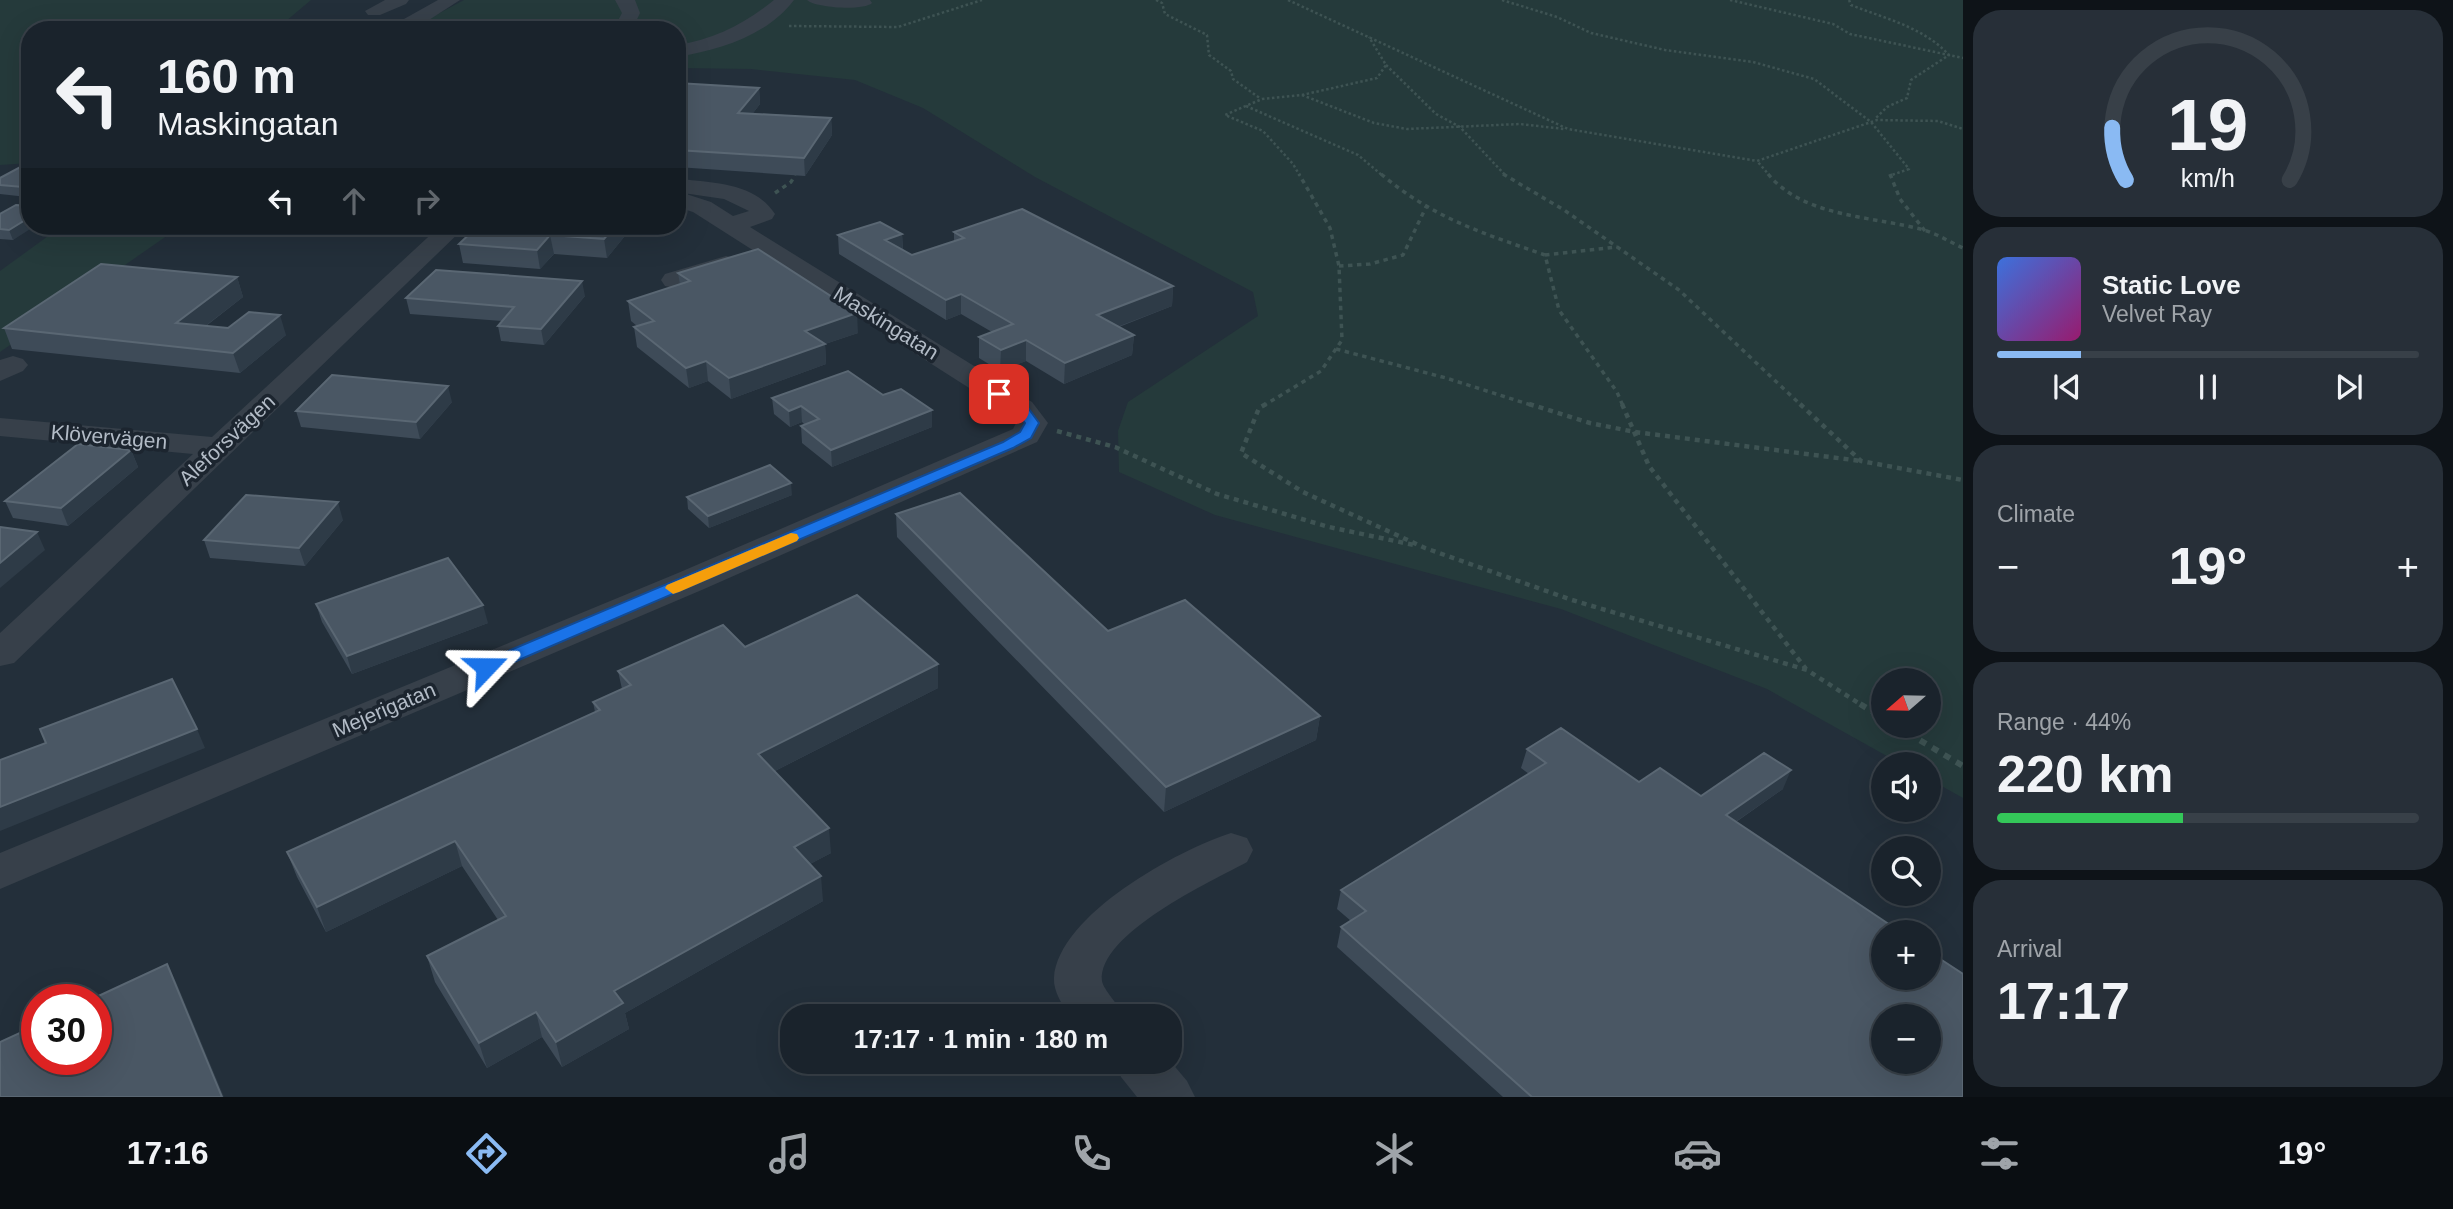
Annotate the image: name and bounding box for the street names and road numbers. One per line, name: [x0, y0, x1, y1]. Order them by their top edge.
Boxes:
street label: Maskingatan: [830, 281, 943, 364]
street label: Aleforsvägen: [174, 389, 279, 490]
street label: Klövervägen: [50, 420, 168, 453]
street label: Mejerigatan: [329, 678, 439, 742]

